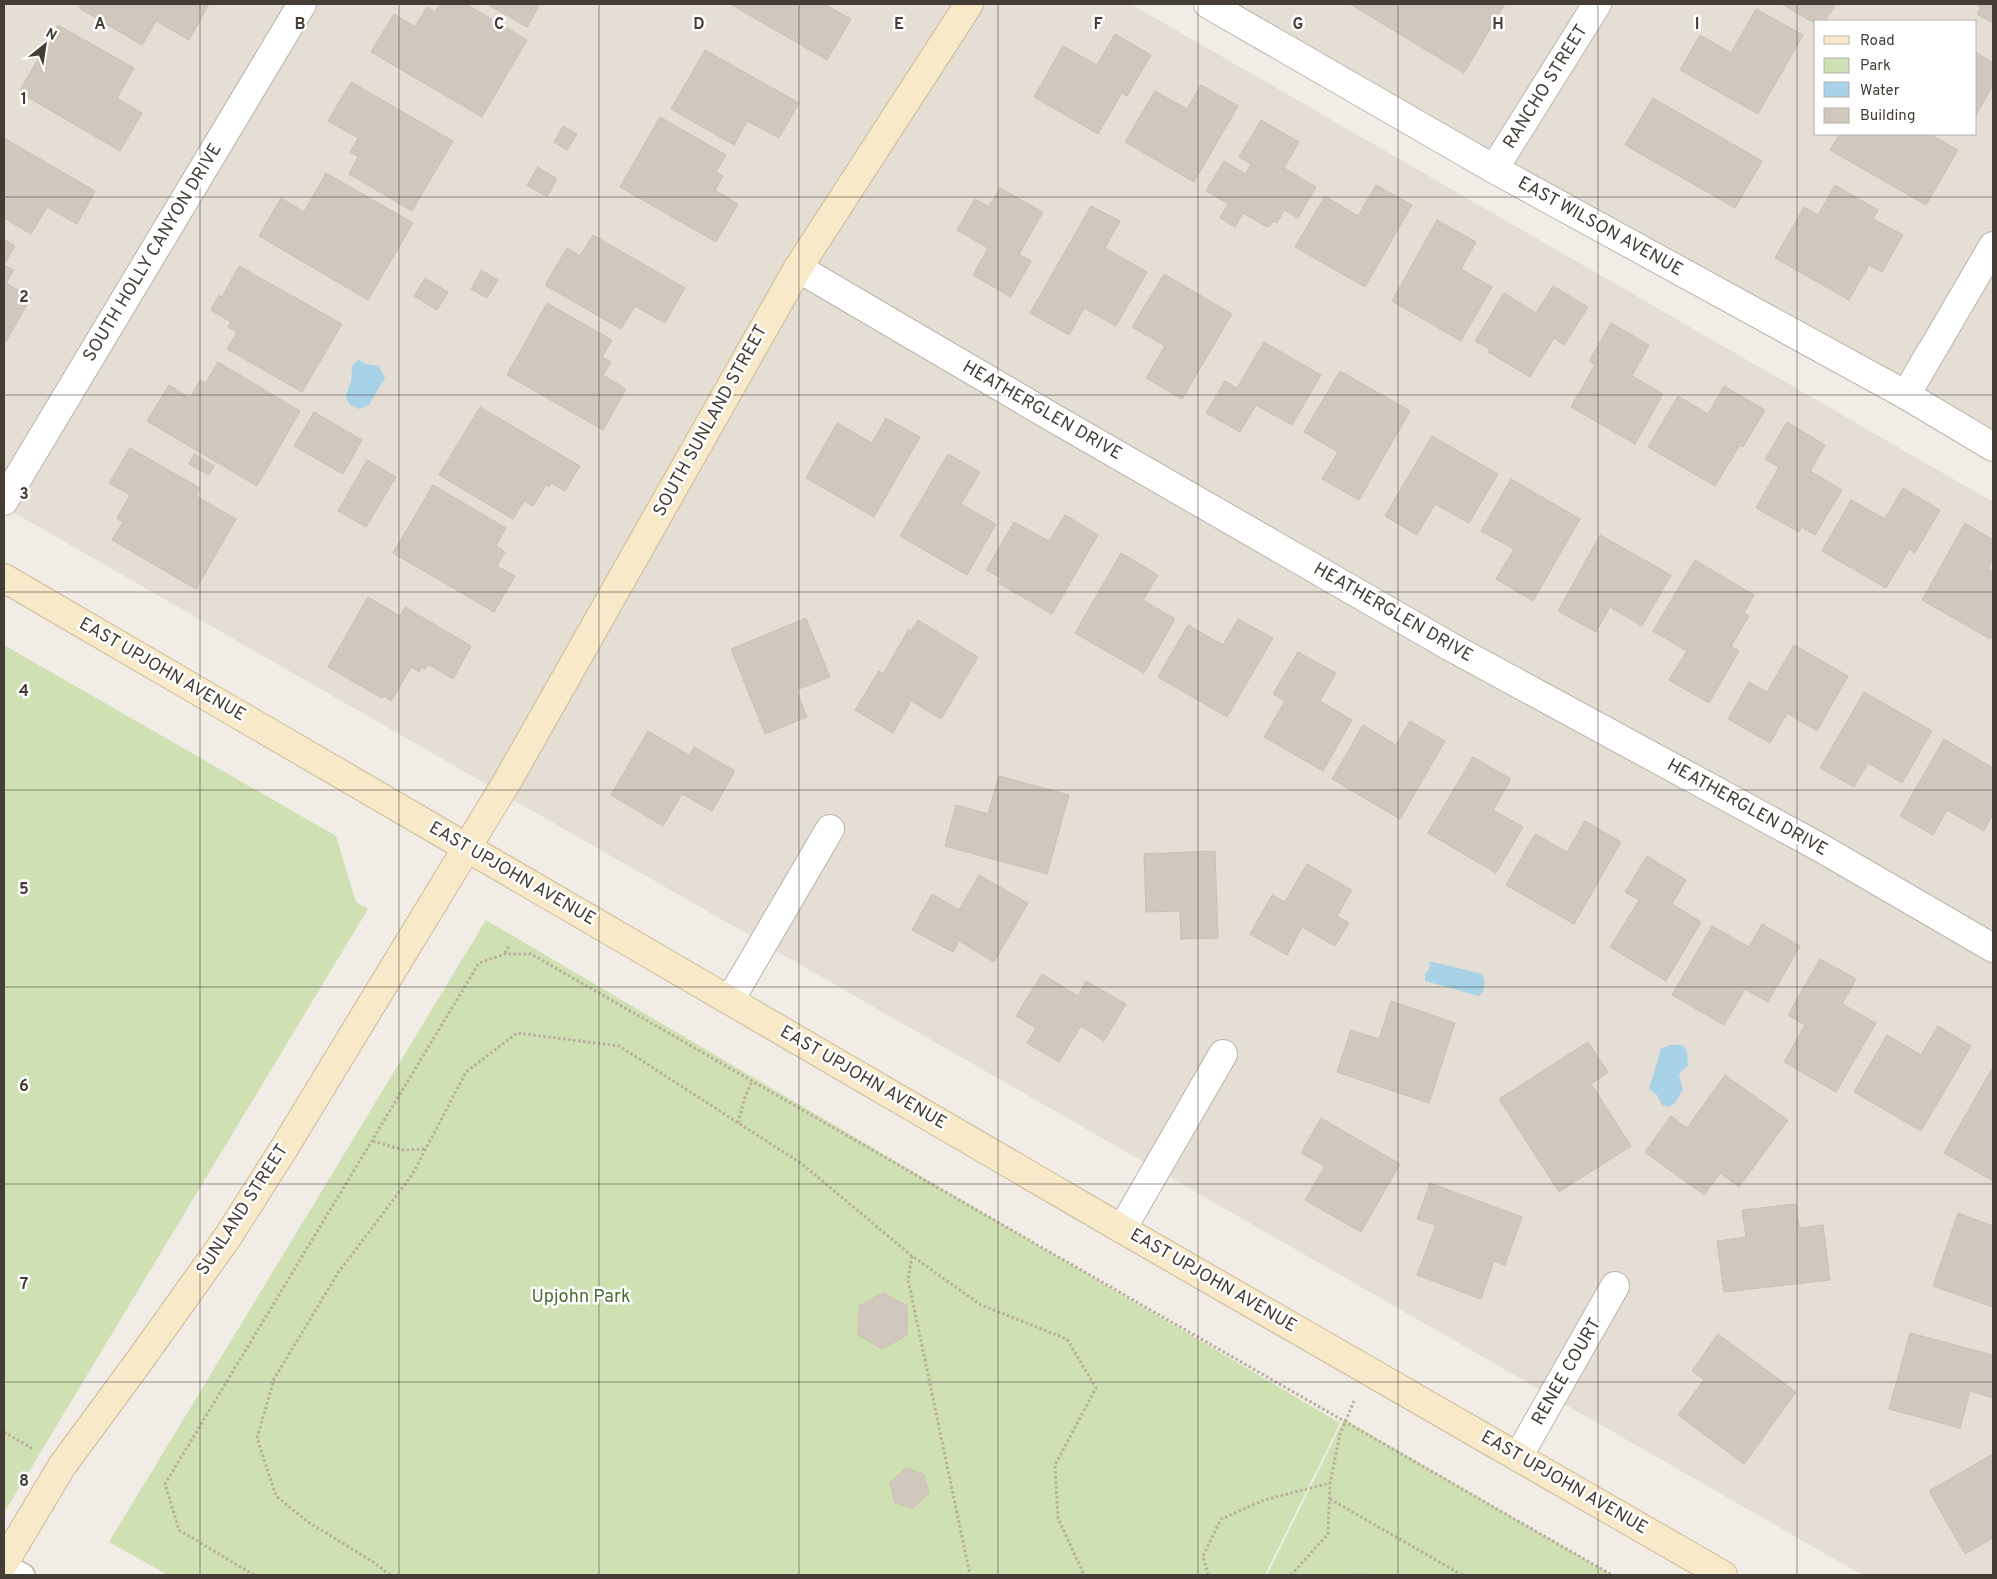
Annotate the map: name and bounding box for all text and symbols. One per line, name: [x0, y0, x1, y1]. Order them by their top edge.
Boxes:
text: A: [94, 15, 106, 35]
text: B: [294, 15, 306, 35]
text: C: [494, 15, 504, 35]
text: D: [693, 15, 705, 35]
text: E: [894, 15, 904, 35]
text: F: [1093, 15, 1103, 35]
text: G: [1293, 15, 1303, 35]
text: I: [1695, 15, 1699, 35]
north arrow: [20, 20, 70, 70]
legend: [1814, 20, 1977, 135]
street label: RANCHO STREET: [1499, 21, 1593, 153]
text: N: [42, 25, 59, 45]
text: Road: [1860, 32, 1895, 51]
text: Park: [1860, 57, 1891, 76]
text: Water: [1860, 82, 1900, 101]
text: 1: [21, 90, 27, 110]
text: Building: [1860, 107, 1915, 126]
street label: SOUTH HOLLY CANYON DRIVE: [79, 140, 227, 366]
street label: EAST WILSON AVENUE: [1513, 172, 1687, 282]
text: 2: [19, 288, 29, 308]
street label: SOUTH SUNLAND STREET: [649, 321, 773, 521]
street label: HEATHERGLEN DRIVE: [958, 356, 1126, 466]
text: 3: [19, 485, 29, 505]
street label: HEATHERGLEN DRIVE: [1309, 558, 1477, 668]
street label: EAST UPJOHN AVENUE: [74, 613, 250, 727]
text: 4: [19, 682, 29, 702]
street label: HEATHERGLEN DRIVE: [1663, 754, 1831, 862]
street label: EAST UPJOHN AVENUE: [424, 817, 600, 931]
text: 5: [19, 880, 29, 900]
street label: EAST UPJOHN AVENUE: [775, 1021, 951, 1135]
text: 6: [19, 1077, 29, 1097]
street label: SUNLAND STREET: [192, 1140, 294, 1280]
street label: EAST UPJOHN AVENUE: [1125, 1224, 1301, 1338]
text: 7: [20, 1275, 28, 1295]
park label: Upjohn Park: [531, 1286, 631, 1309]
street label: RENEE COURT: [1527, 1314, 1607, 1430]
street label: EAST UPJOHN AVENUE: [1476, 1426, 1652, 1540]
text: 8: [19, 1472, 29, 1492]

